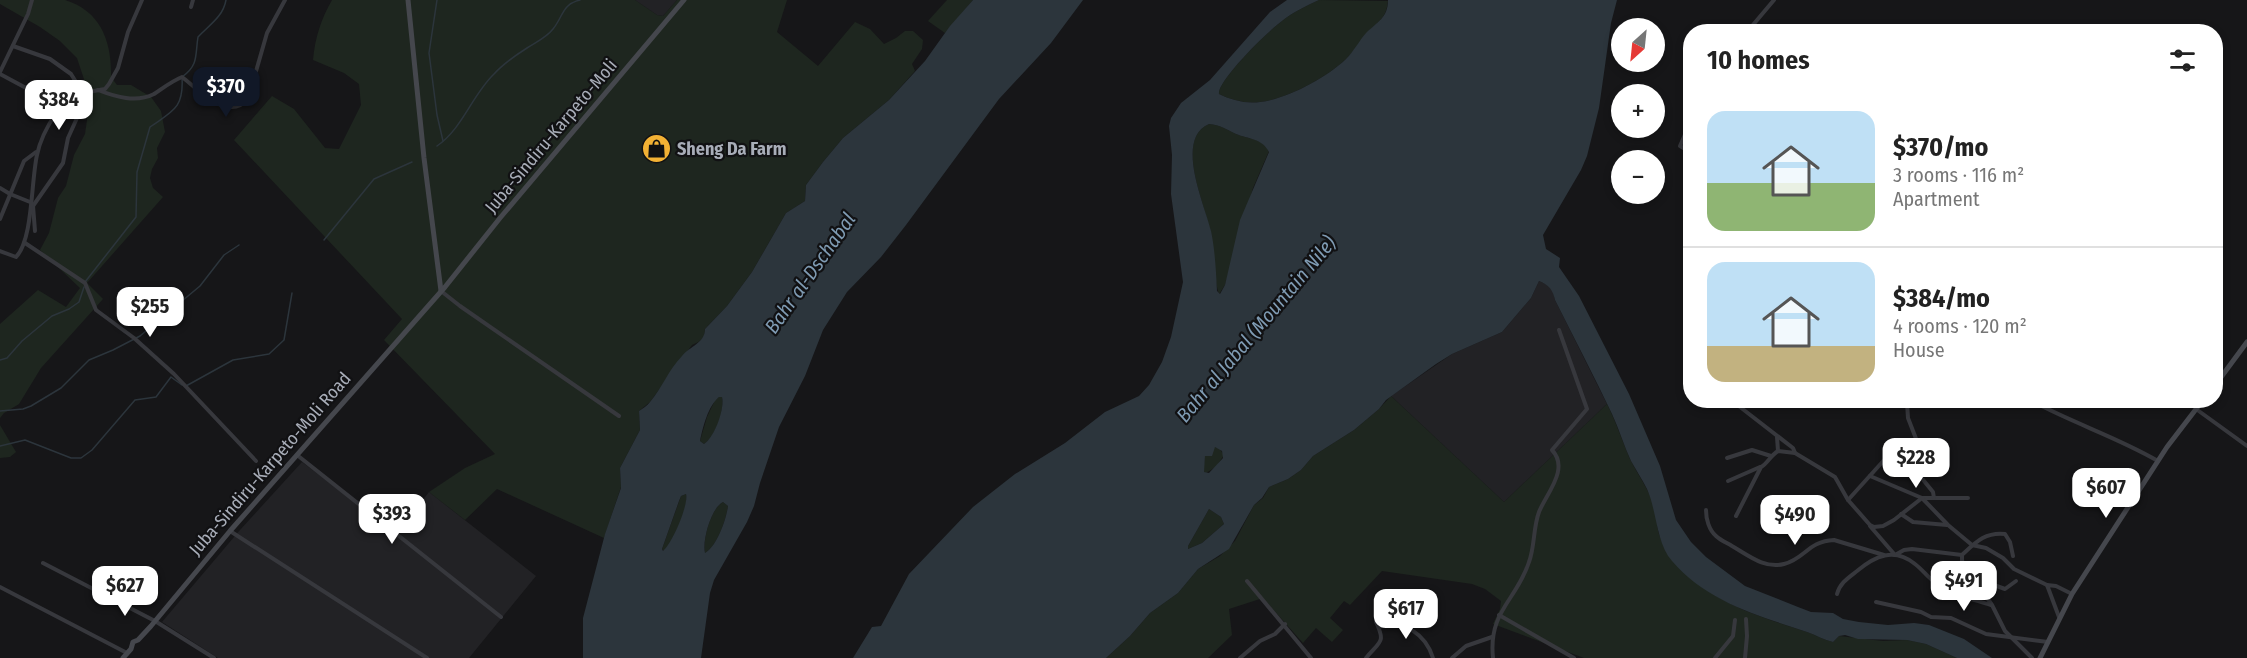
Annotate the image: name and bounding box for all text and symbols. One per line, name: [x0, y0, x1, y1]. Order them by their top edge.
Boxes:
north arrow: [1611, 18, 1665, 72]
map controls: [1611, 18, 1665, 204]
icon: filters: [2166, 44, 2199, 77]
text: 10 homes: [1707, 45, 1810, 76]
street label: Juba-Sindiru-Karpeto-Moli: [480, 55, 622, 217]
pin: $370: [190, 67, 262, 118]
text: $370: [207, 74, 245, 98]
pin: $384: [23, 80, 95, 131]
button: +: [1611, 84, 1665, 138]
text: $384: [39, 87, 79, 111]
text: $370/mo: [1893, 132, 1988, 163]
shop icon: Sheng Da Farm: [640, 133, 672, 165]
icon: home: [1755, 135, 1827, 207]
place label: Sheng Da Farm: [677, 138, 786, 160]
button: −: [1611, 150, 1665, 204]
text: 3 rooms · 116 m²: [1893, 163, 2024, 187]
text: Apartment: [1893, 187, 1980, 211]
water label: Bahr al-Dschabal: [760, 208, 860, 338]
water label: Bahr al Jabal (Mountain Nile): [1171, 231, 1341, 427]
text: $384/mo: [1893, 283, 1990, 314]
icon: home: [1755, 286, 1827, 358]
pin: $255: [114, 287, 186, 338]
text: $255: [131, 294, 169, 318]
text: 4 rooms · 120 m²: [1893, 314, 2027, 338]
text: House: [1893, 338, 1945, 362]
street label: Juba-Sindiru-Karpeto-Moli Road: [184, 368, 356, 560]
pin: $228: [1880, 438, 1952, 489]
text: $228: [1897, 445, 1935, 469]
pin: $607: [2070, 468, 2142, 519]
text: $607: [2086, 475, 2126, 499]
pin: $393: [356, 494, 428, 545]
pin: $490: [1759, 495, 1831, 546]
text: $393: [373, 501, 411, 525]
text: $490: [1774, 502, 1816, 526]
pin: $491: [1928, 561, 2000, 612]
pin: $627: [89, 566, 161, 617]
text: $491: [1945, 568, 1983, 592]
text: $627: [106, 573, 144, 597]
pin: $617: [1370, 589, 1442, 640]
text: $617: [1388, 596, 1424, 620]

